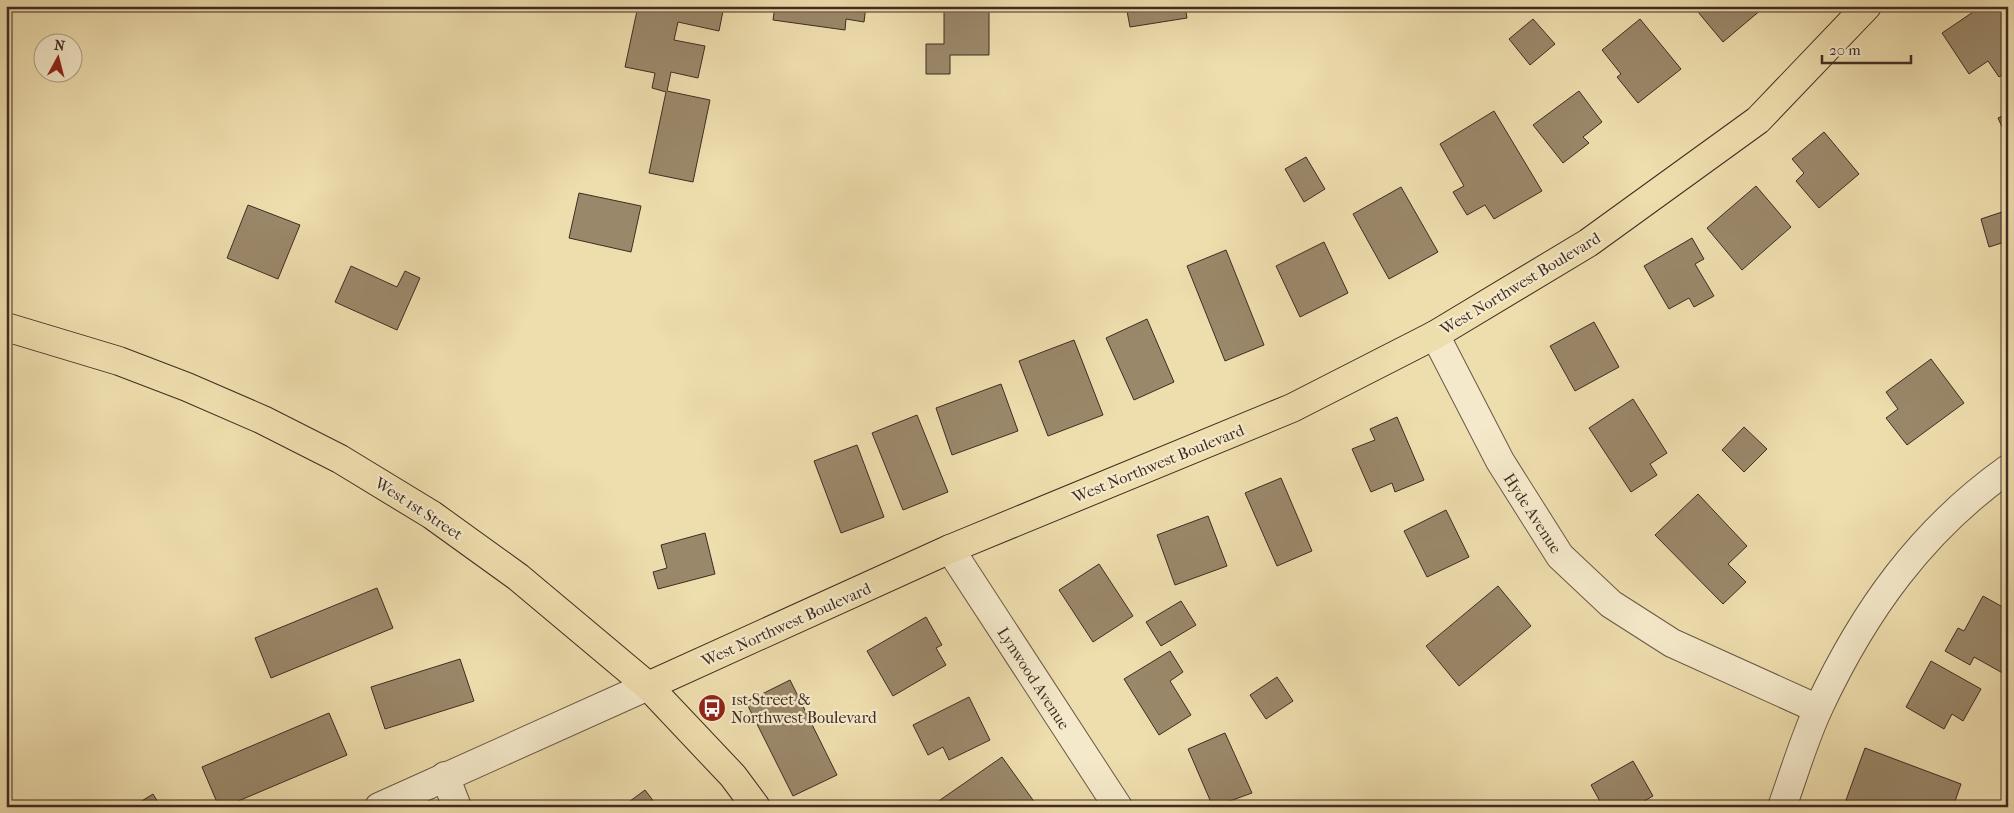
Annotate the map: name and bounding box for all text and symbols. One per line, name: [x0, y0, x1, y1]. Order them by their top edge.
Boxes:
north arrow: [32, 32, 82, 82]
scale bar: [1822, 32, 1910, 64]
text: N: [53, 37, 66, 55]
text: 20 m: [1829, 41, 1861, 59]
street label: West Northwest Boulevard: [1436, 228, 1604, 339]
street label: West Northwest Boulevard: [1069, 420, 1247, 507]
street label: Hyde Avenue: [1500, 470, 1566, 557]
street label: West 1st Street: [371, 473, 466, 544]
street label: West Northwest Boulevard: [698, 578, 874, 671]
street label: Lynwood Avenue: [993, 623, 1074, 733]
place label: 1st Street & Northwest Boulevard: [731, 690, 877, 727]
bus stop icon: 1st Street & Northwest Boulevard: [697, 693, 727, 723]

